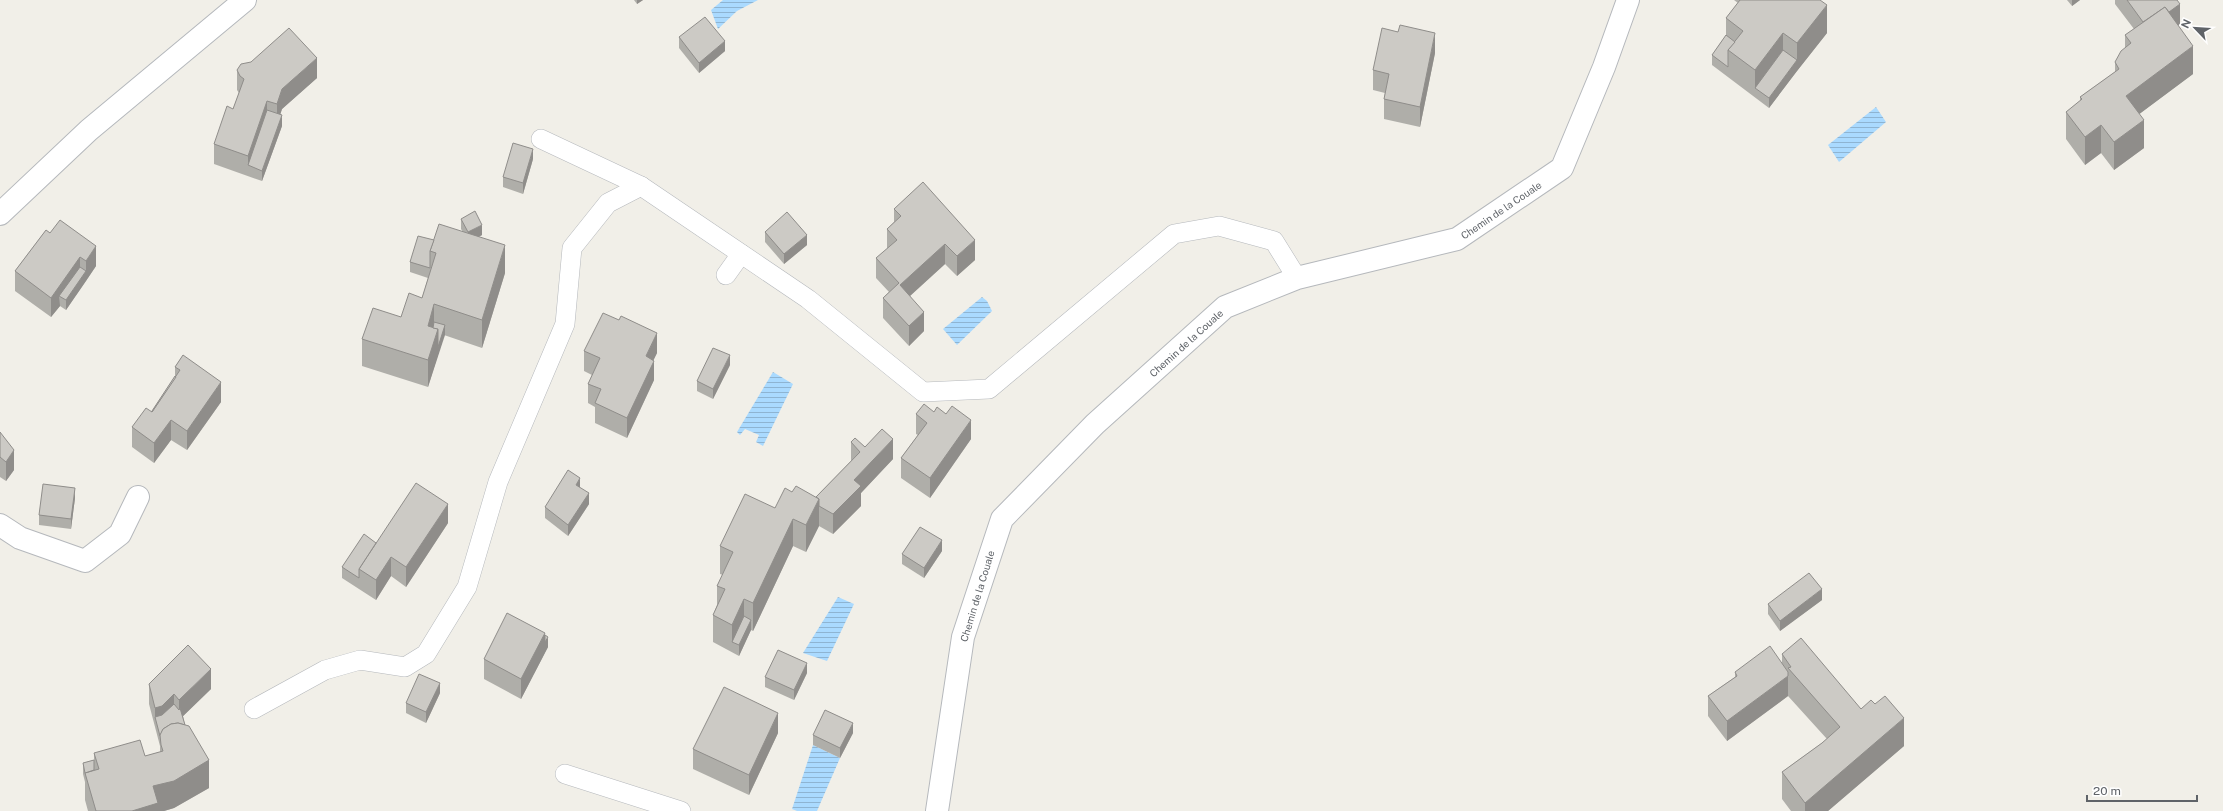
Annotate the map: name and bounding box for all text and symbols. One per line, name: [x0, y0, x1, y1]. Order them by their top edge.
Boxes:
north arrow: [2175, 8, 2215, 48]
text: N: [2179, 17, 2193, 30]
street label: Chemin de la Couale: [1458, 178, 1544, 241]
street label: Chemin de la Couale: [1147, 307, 1225, 379]
street label: Chemin de la Couale: [957, 549, 997, 643]
scale bar: [2087, 777, 2197, 803]
text: 20 m: [2093, 784, 2121, 798]

